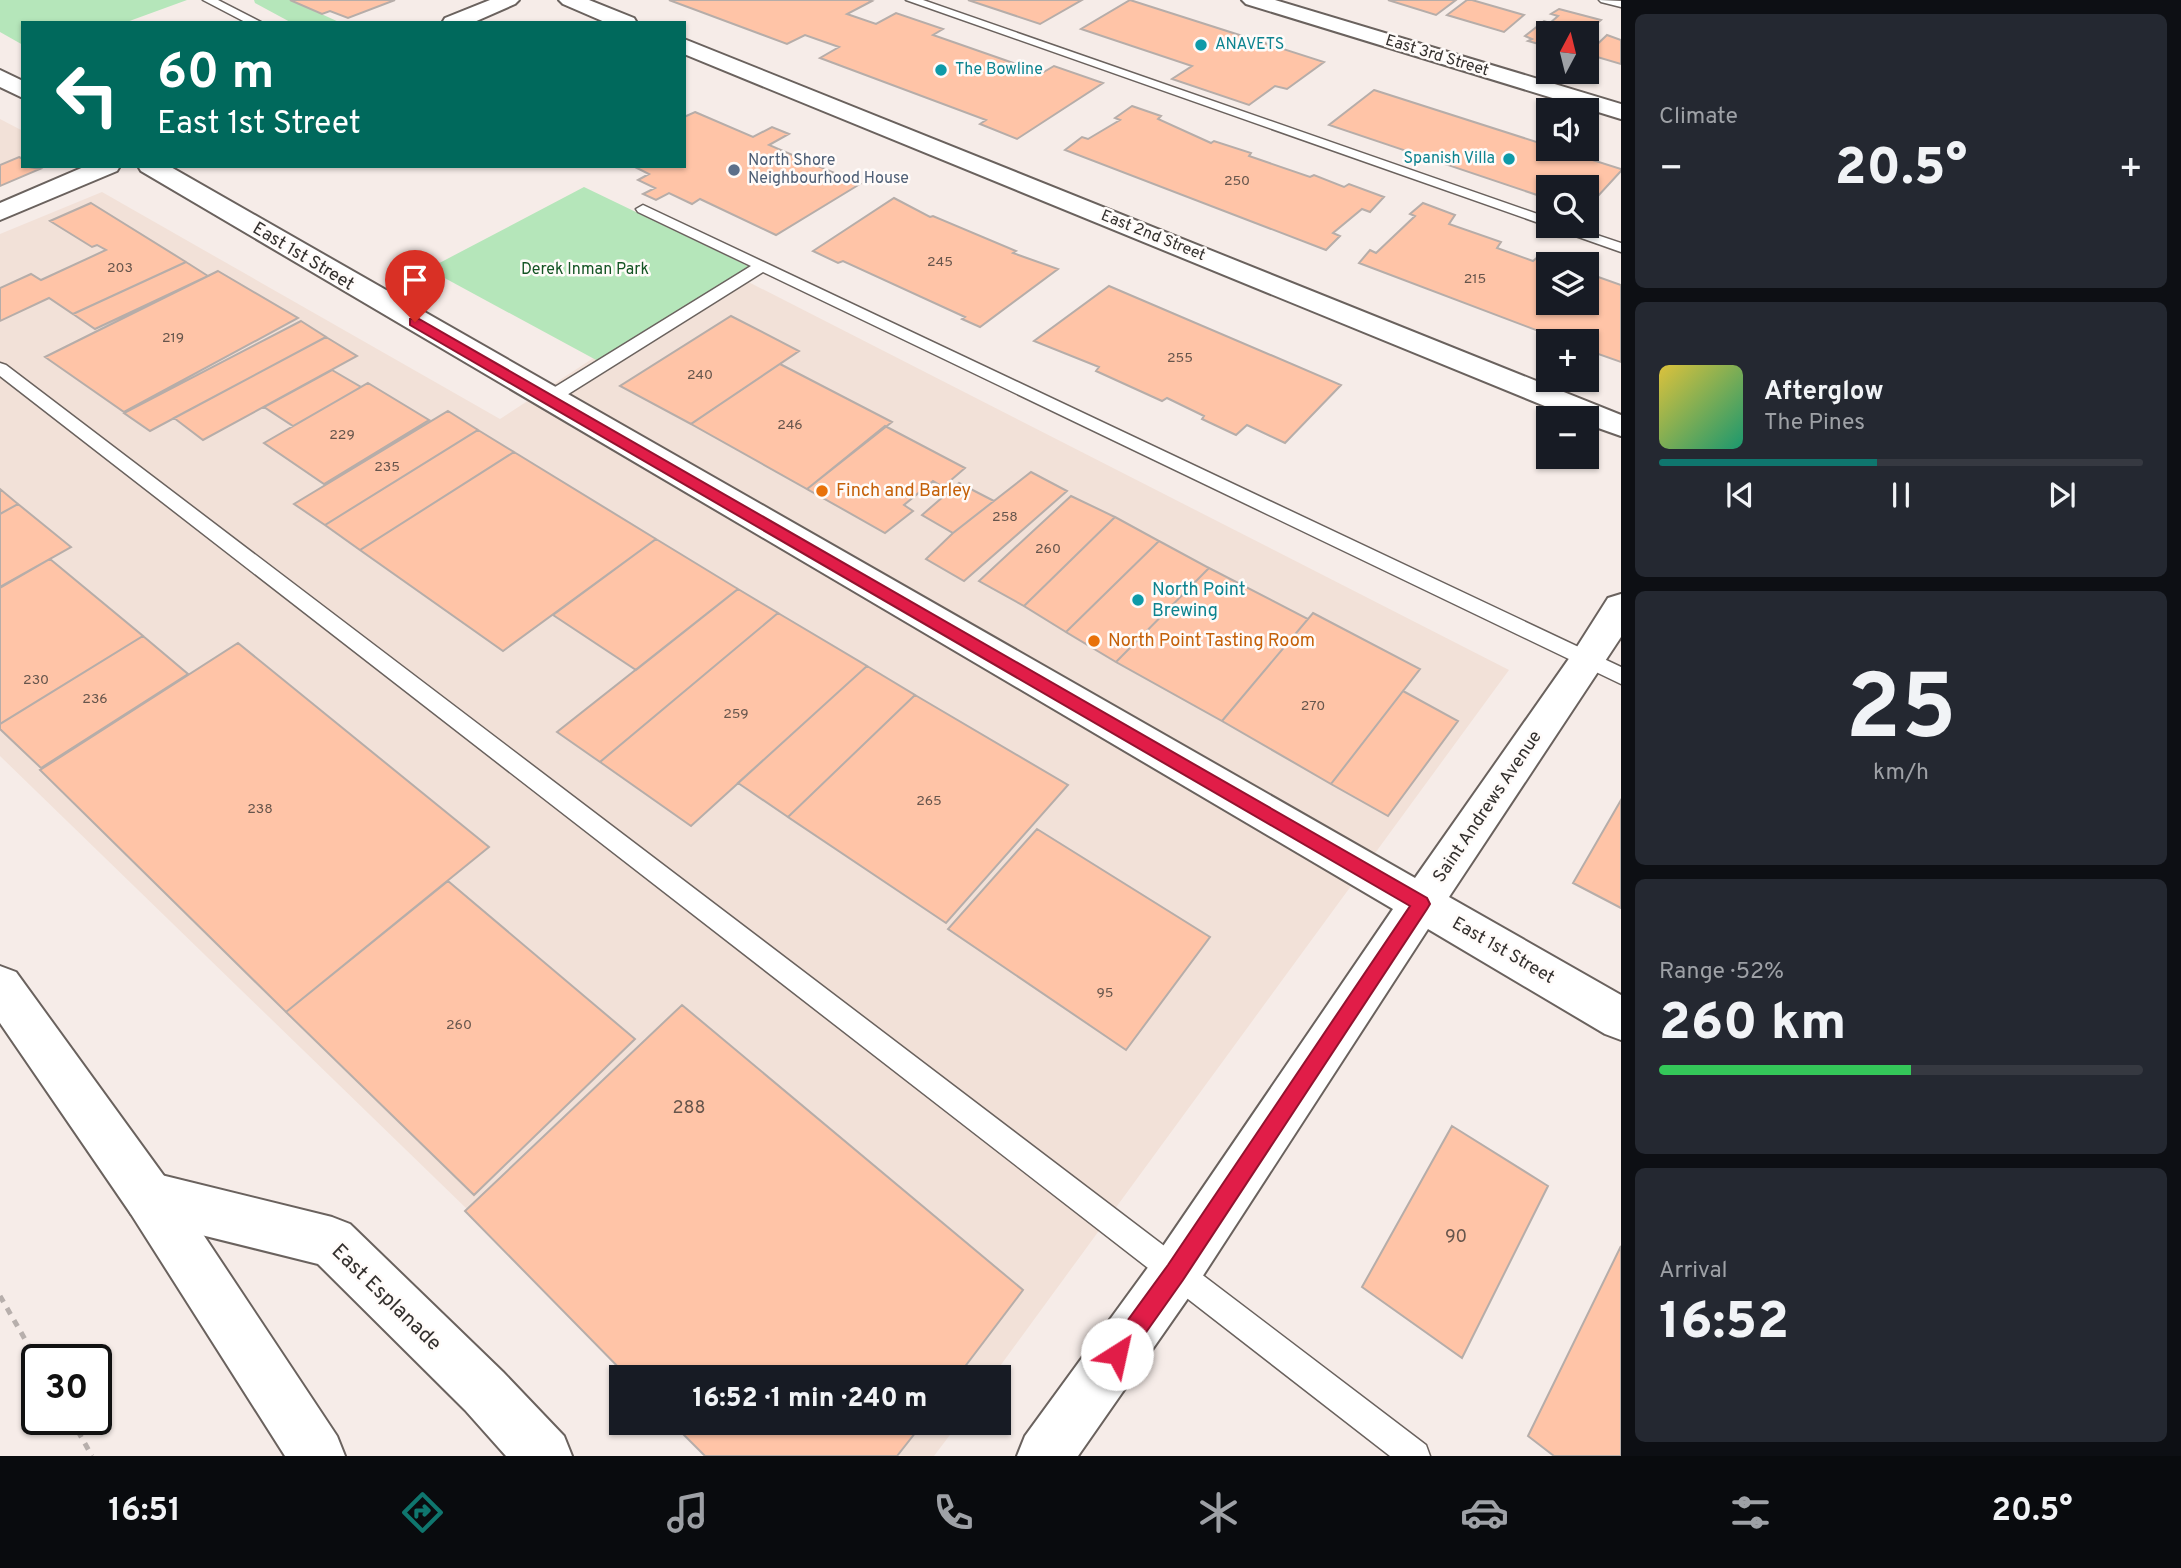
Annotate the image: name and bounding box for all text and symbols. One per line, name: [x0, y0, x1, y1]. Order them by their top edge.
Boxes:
north arrow: [1536, 21, 1600, 84]
map controls: [1536, 21, 1599, 469]
street label: East 3rd Street: [1383, 31, 1491, 81]
place label: ANAVETS: [1215, 35, 1284, 55]
marker: ANAVETS: [1193, 37, 1209, 53]
text: 60 m: [157, 44, 275, 106]
icon: left: [42, 49, 133, 140]
place label: The Bowline: [955, 60, 1043, 80]
marker: The Bowline: [933, 62, 949, 78]
button: sound: [1536, 98, 1599, 161]
text: Climate: [1659, 103, 1738, 132]
text: East 1st Street: [157, 105, 361, 145]
text: 20.5°: [1835, 137, 1967, 203]
text: −: [1659, 146, 1684, 195]
text: +: [2118, 146, 2143, 195]
place label: Spanish Villa: [1404, 149, 1495, 169]
place label: North Shore Neighbourhood House: [748, 151, 909, 189]
marker: Spanish Villa: [1501, 151, 1517, 167]
marker: North Shore Neighbourhood House: [726, 162, 742, 178]
house number: 250: [1224, 173, 1250, 190]
button: search: [1536, 175, 1599, 238]
street label: East 2nd Street: [1098, 206, 1208, 266]
street label: East 1st Street: [248, 218, 358, 296]
pin: [385, 250, 445, 322]
button: layers: [1536, 252, 1599, 315]
house number: 245: [927, 254, 953, 271]
house number: 203: [107, 260, 133, 277]
park label: Derek Inman Park: [521, 260, 649, 280]
icon: arrive: [396, 261, 434, 299]
house number: 215: [1464, 271, 1486, 288]
button: +: [1536, 329, 1599, 392]
house number: 219: [162, 330, 184, 347]
house number: 255: [1167, 350, 1193, 367]
house number: 240: [687, 367, 713, 384]
text: Afterglow: [1764, 376, 1884, 409]
button: −: [1536, 406, 1599, 469]
text: The Pines: [1764, 409, 1865, 438]
house number: 246: [777, 417, 803, 434]
house number: 229: [329, 427, 355, 444]
house number: 235: [374, 459, 400, 476]
icon: previous: [1721, 476, 1759, 514]
icon: pause: [1882, 476, 1920, 514]
icon: next: [2043, 476, 2081, 514]
place label: Finch and Barley: [836, 480, 971, 503]
marker: Finch and Barley: [814, 483, 830, 499]
house number: 258: [992, 509, 1018, 526]
house number: 260: [1035, 541, 1061, 558]
place label: North Point Brewing: [1152, 579, 1246, 623]
marker: North Point Brewing: [1130, 592, 1146, 608]
place label: North Point Tasting Room: [1108, 630, 1315, 653]
marker: North Point Tasting Room: [1086, 633, 1102, 649]
text: 25: [1845, 656, 1957, 771]
house number: 230: [23, 672, 49, 689]
house number: 236: [82, 691, 108, 708]
house number: 270: [1301, 698, 1325, 715]
house number: 259: [723, 706, 749, 723]
street label: Saint Andrews Avenue: [1428, 726, 1548, 888]
text: km/h: [1873, 759, 1929, 788]
house number: 265: [916, 793, 942, 810]
house number: 238: [247, 801, 273, 818]
street label: East 1st Street: [1448, 912, 1558, 990]
text: Range · 52%: [1659, 958, 1784, 987]
house number: 95: [1096, 985, 1114, 1002]
text: 260 km: [1659, 992, 1846, 1058]
house number: 260: [446, 1017, 472, 1034]
house number: 288: [672, 1097, 706, 1120]
house number: 90: [1445, 1226, 1467, 1249]
street label: East Esplanade: [325, 1239, 447, 1357]
text: Arrival: [1659, 1257, 1728, 1286]
text: 16:52: [1659, 1291, 1789, 1357]
position arrow: [1080, 1317, 1154, 1391]
speed limit sign: 30: [21, 1344, 112, 1435]
text: 16:52 · 1 min · 240 m: [693, 1383, 927, 1416]
icon: directions: [398, 1488, 447, 1537]
icon: music: [663, 1488, 712, 1537]
icon: phone: [929, 1488, 978, 1537]
icon: climate: [1194, 1488, 1243, 1537]
icon: car: [1460, 1488, 1509, 1537]
icon: filters: [1726, 1488, 1775, 1537]
text: 16:51: [108, 1492, 181, 1532]
text: 20.5°: [1991, 1492, 2073, 1532]

